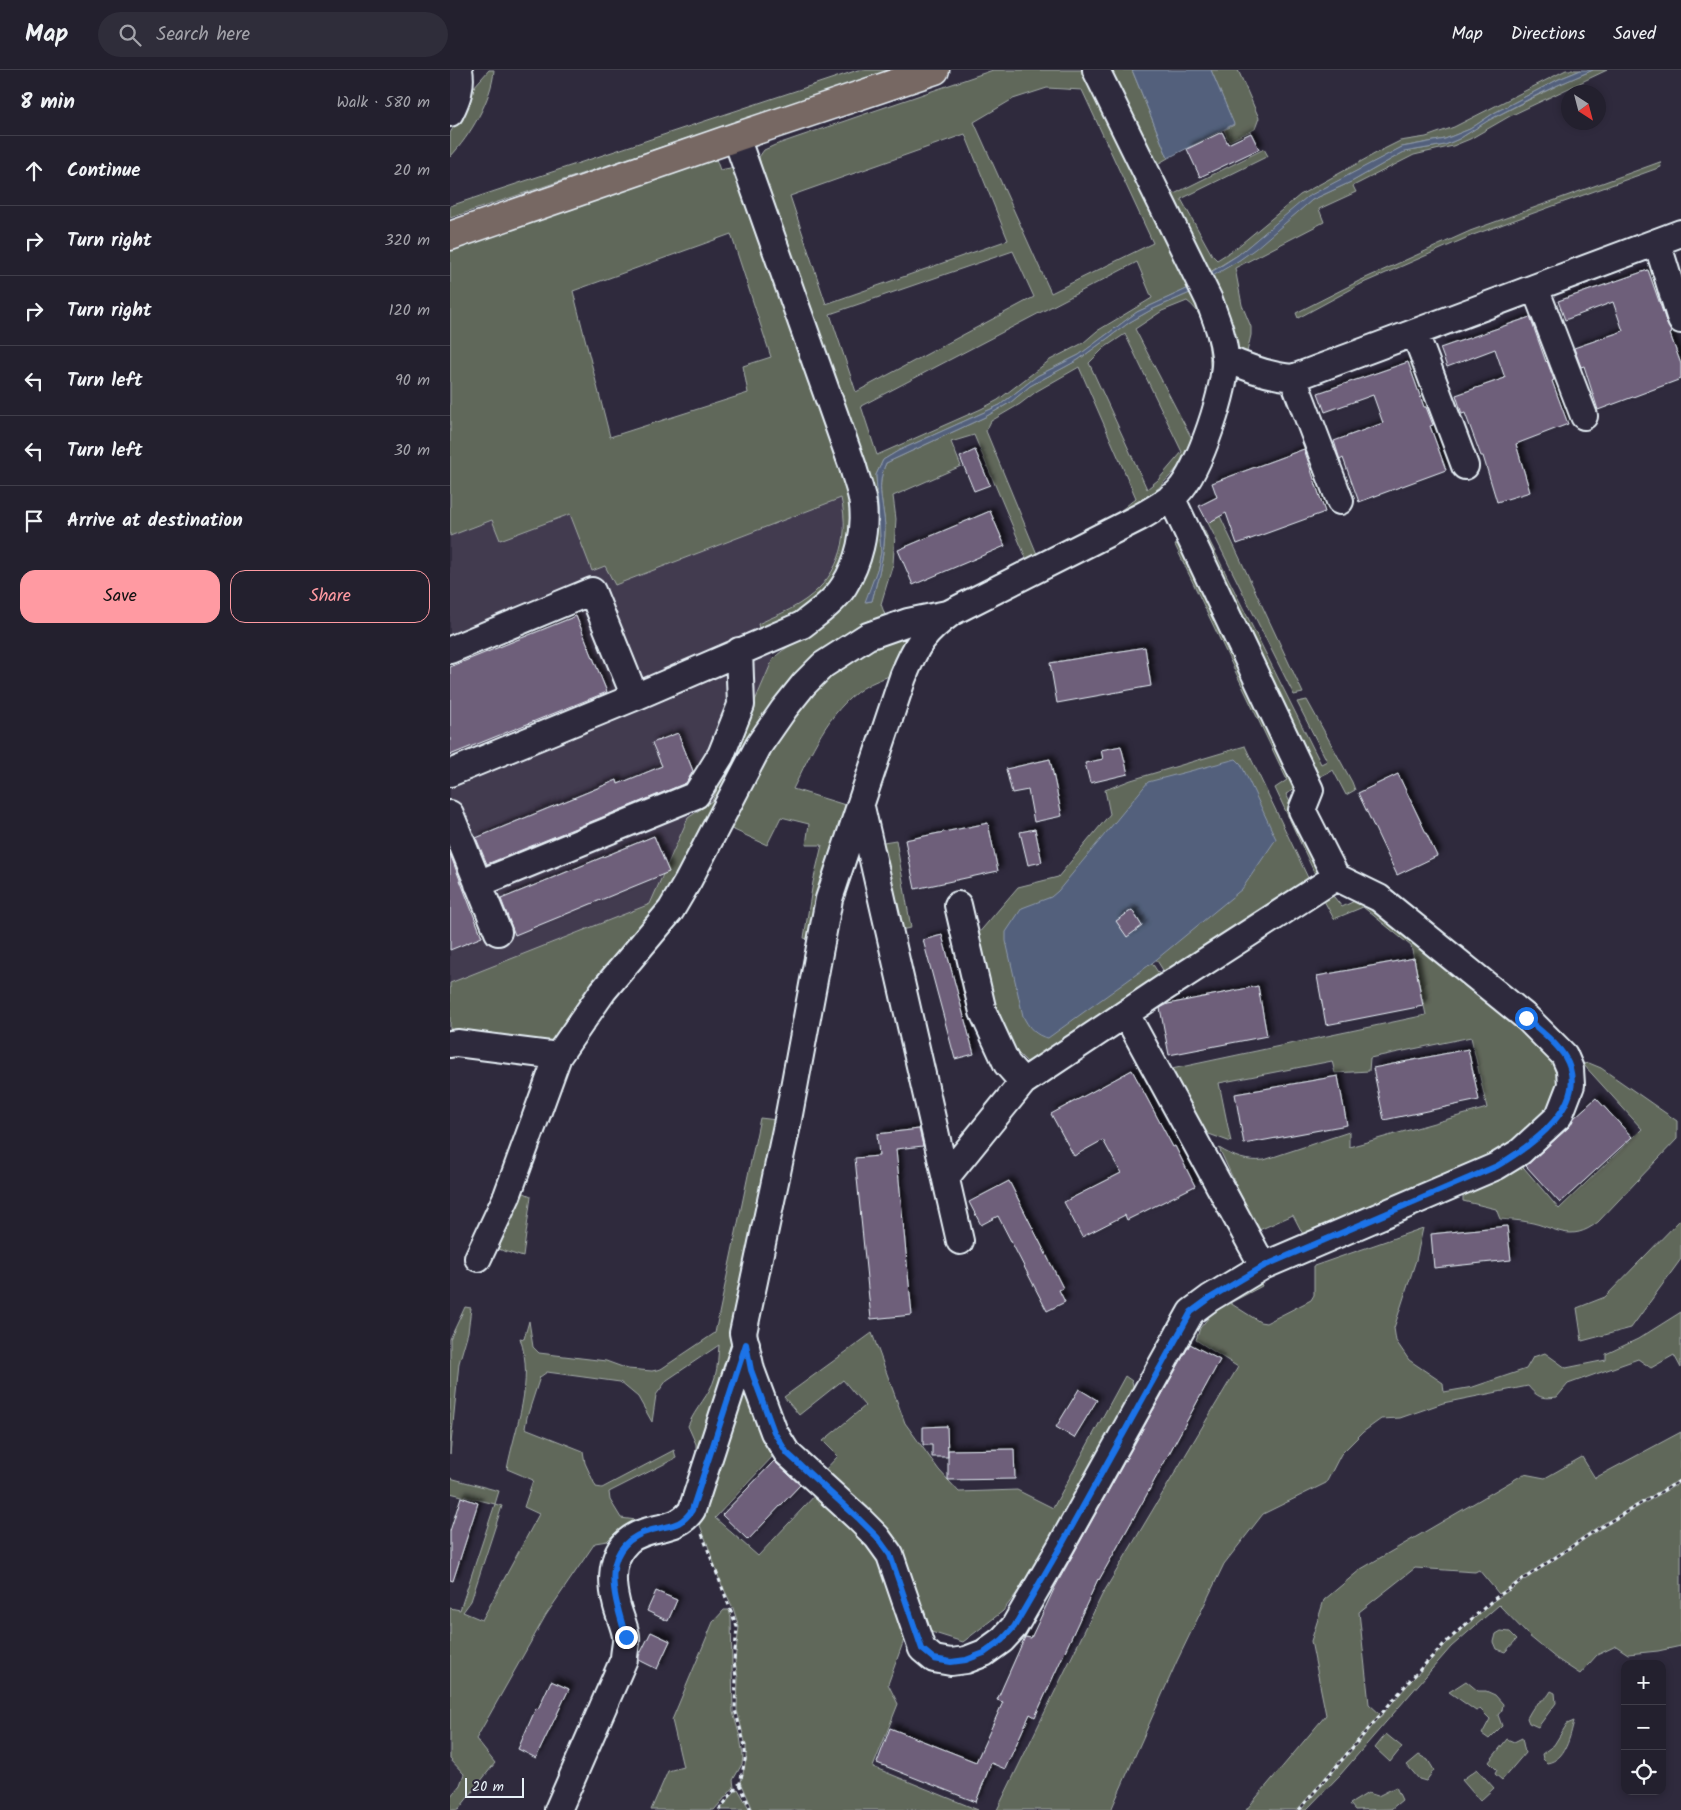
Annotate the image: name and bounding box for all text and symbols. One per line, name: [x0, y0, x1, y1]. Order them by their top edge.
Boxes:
search box: [98, 12, 448, 57]
text: Map: [25, 15, 68, 54]
text: Search here: [156, 20, 250, 50]
text: Map: [1451, 20, 1483, 49]
text: Directions: [1511, 20, 1585, 49]
text: Saved: [1613, 20, 1656, 49]
icon: search: [116, 21, 144, 49]
north arrow: [1561, 85, 1606, 130]
text: 8 min: [20, 86, 75, 119]
text: Walk · 580 m: [337, 90, 430, 115]
text: Continue: [67, 156, 140, 186]
icon: ahead: [20, 157, 48, 185]
text: 20 m: [394, 158, 430, 183]
text: Turn right: [67, 226, 152, 256]
icon: right: [20, 227, 48, 255]
text: 320 m: [384, 228, 430, 253]
text: Turn right: [67, 296, 152, 326]
icon: right: [20, 297, 48, 325]
text: 120 m: [389, 298, 430, 323]
text: Turn left: [67, 366, 142, 396]
icon: left: [20, 367, 48, 395]
text: 90 m: [395, 368, 430, 393]
text: Turn left: [67, 436, 142, 466]
icon: left: [20, 437, 48, 465]
text: 30 m: [394, 438, 430, 463]
text: Arrive at destination: [67, 506, 243, 536]
icon: arrive: [20, 507, 48, 535]
button: Save: [20, 570, 220, 623]
button: Share: [230, 570, 430, 623]
route start: [1515, 1007, 1538, 1030]
route end: [615, 1626, 638, 1649]
map controls: [1621, 1660, 1666, 1795]
button: +: [1621, 1660, 1666, 1705]
button: −: [1621, 1705, 1666, 1750]
button: locate: [1621, 1750, 1666, 1795]
scale bar: [465, 1775, 524, 1798]
text: 20 m: [472, 1776, 504, 1798]

